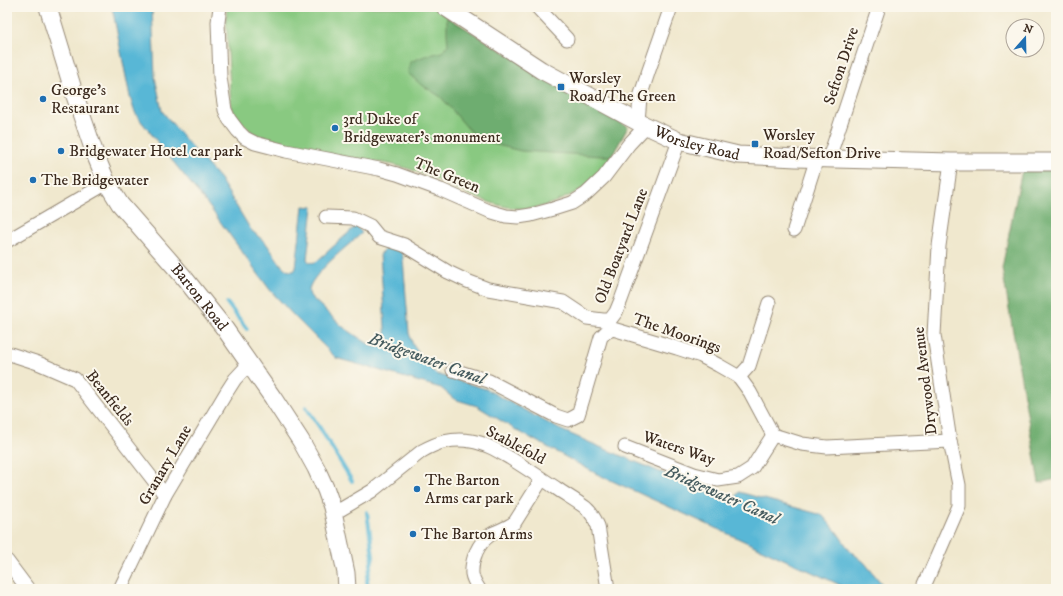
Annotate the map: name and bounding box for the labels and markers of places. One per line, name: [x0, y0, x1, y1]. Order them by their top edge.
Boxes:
place label: Worsley Road/The Green: [568, 68, 676, 106]
place label: George’s Restaurant: [51, 80, 119, 118]
marker: Worsley Road/The Green: [556, 82, 566, 92]
marker: George’s Restaurant: [38, 94, 48, 104]
place label: 3rd Duke of Bridgewater's monument: [343, 109, 501, 147]
marker: 3rd Duke of Bridgewater's monument: [330, 123, 340, 133]
place label: Worsley Road/Sefton Drive: [762, 125, 881, 163]
marker: Worsley Road/Sefton Drive: [750, 139, 760, 149]
place label: Bridgewater Hotel car park: [69, 141, 242, 161]
marker: Bridgewater Hotel car park: [56, 146, 66, 156]
place label: The Bridgewater: [41, 170, 149, 190]
marker: The Bridgewater: [28, 175, 38, 185]
place label: The Barton Arms car park: [425, 470, 514, 508]
marker: The Barton Arms car park: [412, 484, 422, 494]
place label: The Barton Arms: [421, 524, 533, 544]
marker: The Barton Arms: [408, 529, 418, 539]

